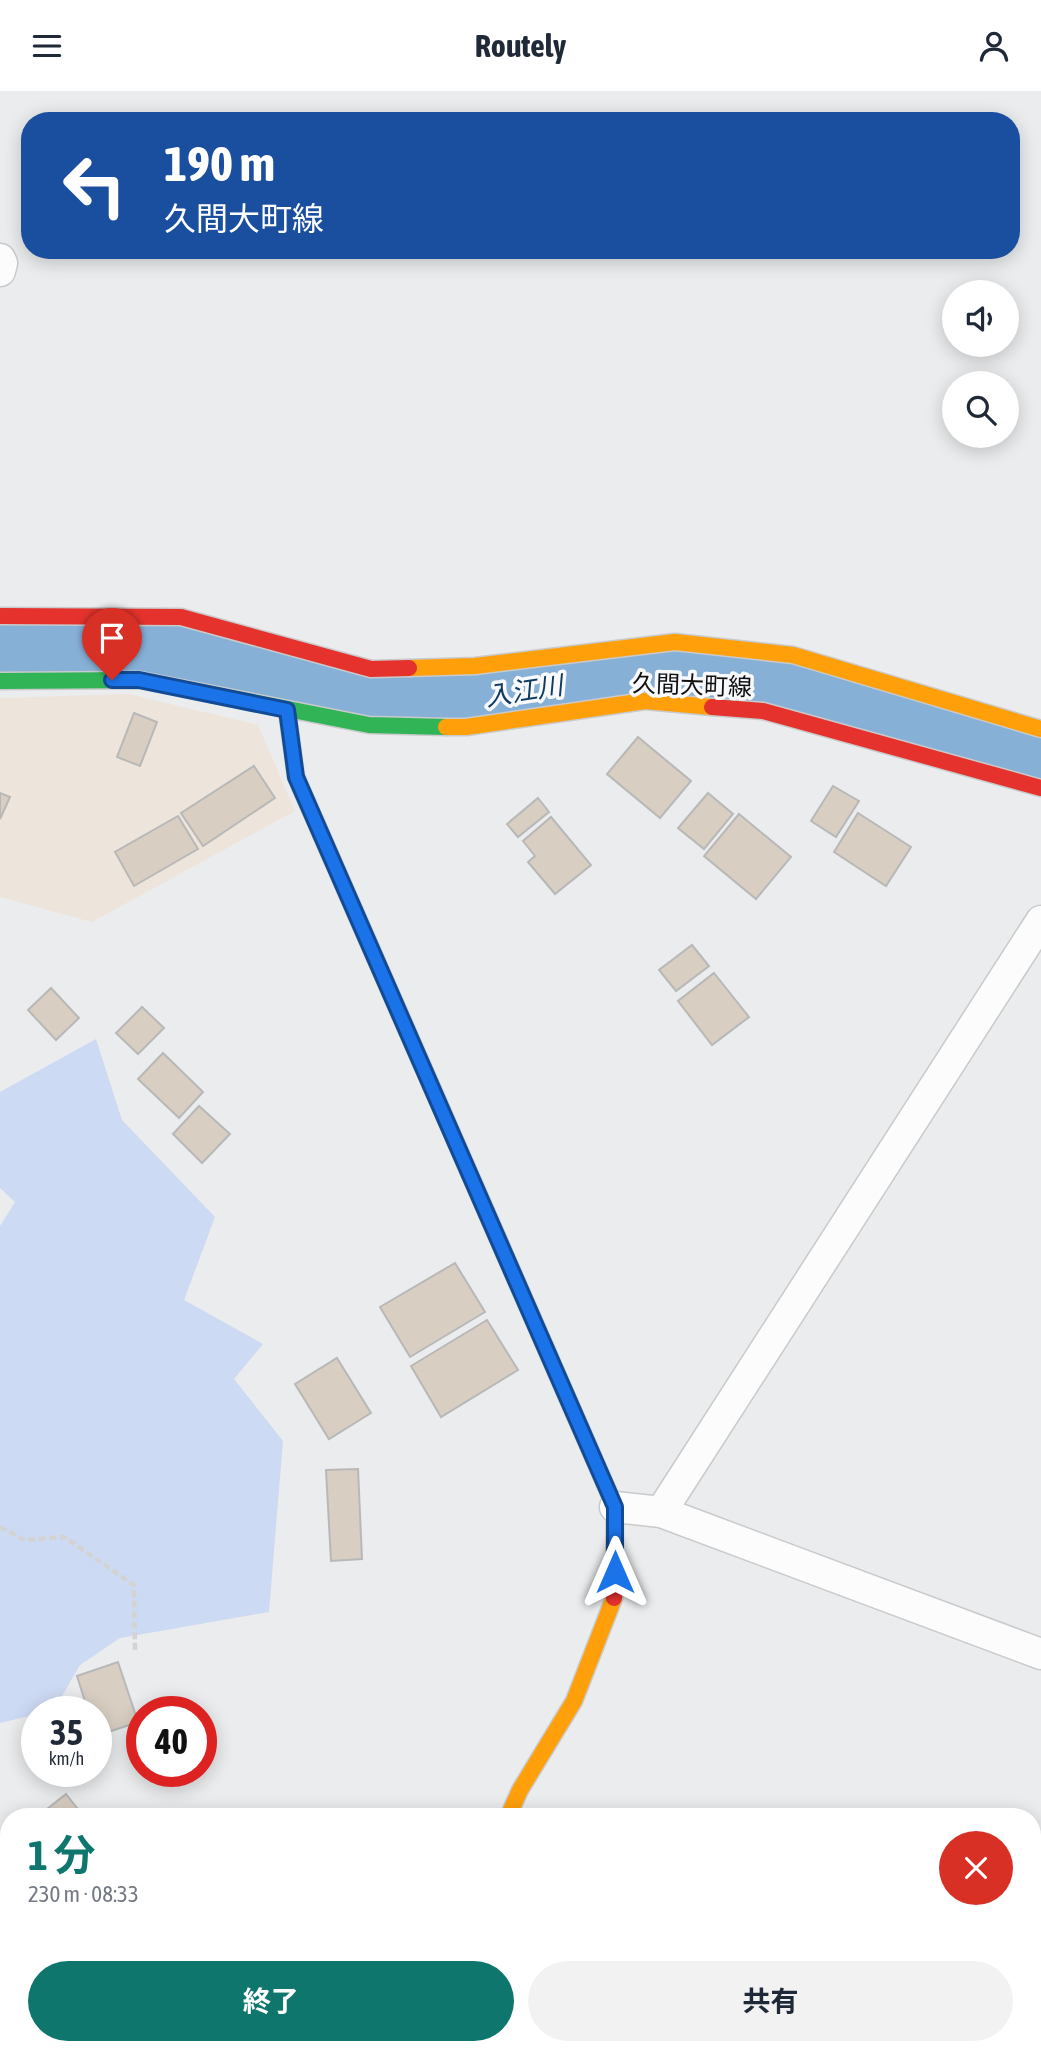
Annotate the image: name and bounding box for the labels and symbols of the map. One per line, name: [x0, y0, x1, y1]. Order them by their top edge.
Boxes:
pin: [82, 608, 142, 680]
street label: 久間大町線: [632, 669, 752, 701]
water label: 入江川: [483, 670, 568, 712]
position arrow: [578, 1535, 652, 1609]
speed limit sign: 40: [126, 1696, 217, 1787]

